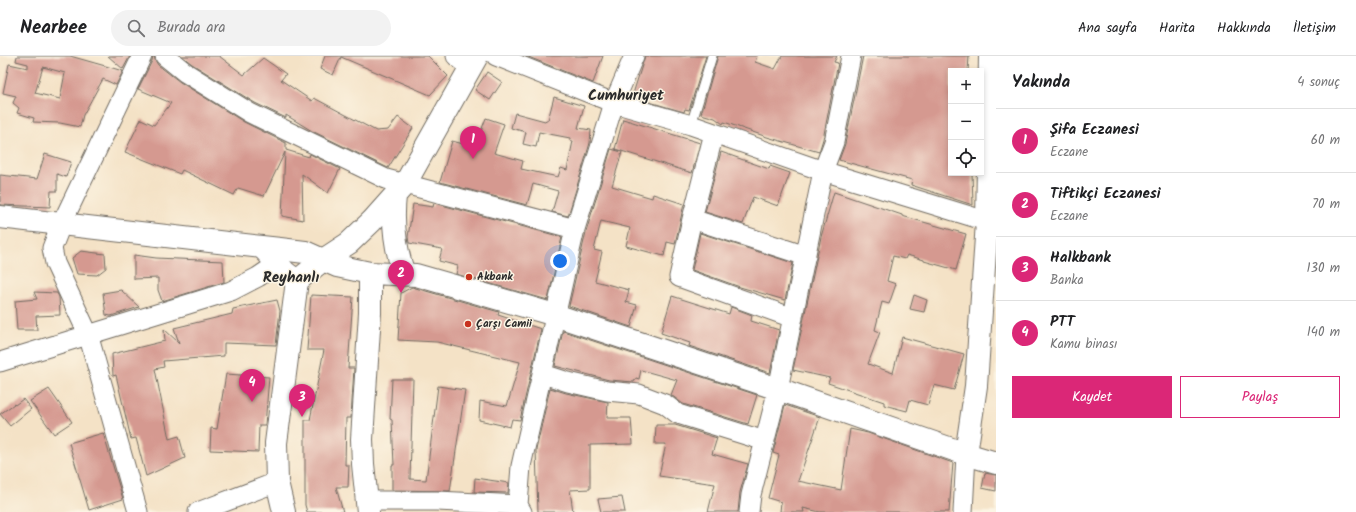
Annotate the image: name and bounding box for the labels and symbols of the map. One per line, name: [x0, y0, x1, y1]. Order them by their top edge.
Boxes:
district label: Cumhuriyet: [588, 84, 664, 108]
pin: 1: [460, 126, 486, 159]
your location: [550, 251, 570, 271]
pin: 2: [388, 260, 414, 293]
district label: Reyhanlı: [263, 266, 319, 290]
place label: Akbank: [477, 268, 513, 286]
marker: Akbank: [464, 272, 474, 282]
place label: Çarşı Camii: [476, 315, 533, 333]
marker: Çarşı Camii: [463, 319, 473, 329]
pin: 4: [239, 369, 265, 402]
pin: 3: [289, 384, 315, 417]

